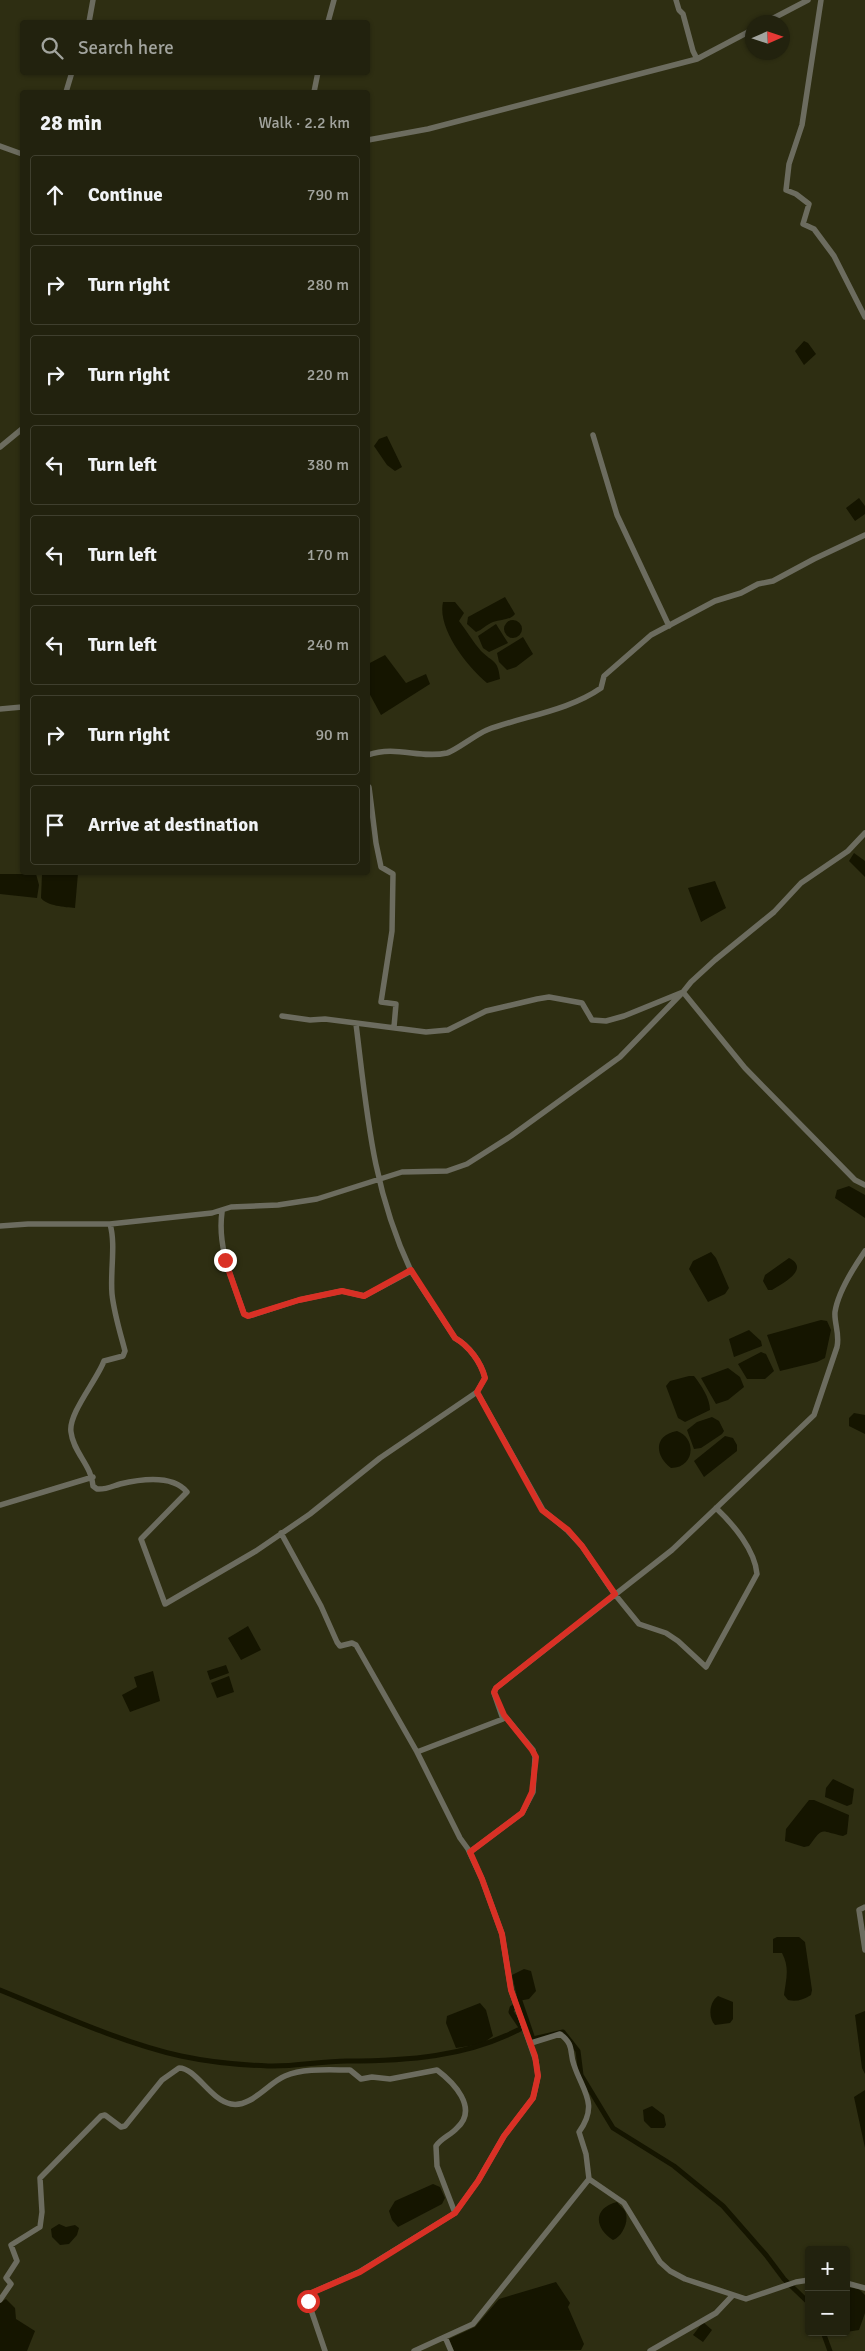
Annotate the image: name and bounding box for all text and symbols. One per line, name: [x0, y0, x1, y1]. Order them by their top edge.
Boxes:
north arrow: [745, 15, 790, 60]
search box: [20, 20, 370, 75]
icon: search: [38, 34, 66, 62]
text: Search here: [78, 36, 174, 60]
text: 28 min: [40, 110, 102, 136]
text: Walk · 2.2 km: [258, 113, 350, 133]
icon: ahead: [41, 181, 69, 209]
text: Continue: [88, 183, 163, 207]
text: 790 m: [307, 185, 349, 205]
icon: right: [41, 271, 69, 299]
text: Turn right: [88, 273, 170, 297]
text: 280 m: [307, 275, 349, 295]
icon: right: [41, 361, 69, 389]
text: Turn right: [88, 363, 170, 387]
text: 220 m: [307, 365, 349, 385]
icon: left: [41, 451, 69, 479]
text: Turn left: [88, 453, 157, 477]
text: 380 m: [307, 455, 349, 475]
icon: left: [41, 541, 69, 569]
text: Turn left: [88, 543, 157, 567]
text: 170 m: [307, 545, 349, 565]
icon: left: [41, 631, 69, 659]
text: Turn left: [88, 633, 157, 657]
text: 240 m: [307, 635, 349, 655]
icon: right: [41, 721, 69, 749]
text: Turn right: [88, 723, 170, 747]
text: 90 m: [315, 725, 349, 745]
icon: arrive: [41, 811, 69, 839]
text: Arrive at destination: [88, 813, 259, 837]
route end: [214, 1249, 237, 1272]
map controls: [805, 2246, 850, 2336]
button: +: [805, 2246, 850, 2291]
route start: [297, 2290, 320, 2313]
button: −: [805, 2291, 850, 2336]

